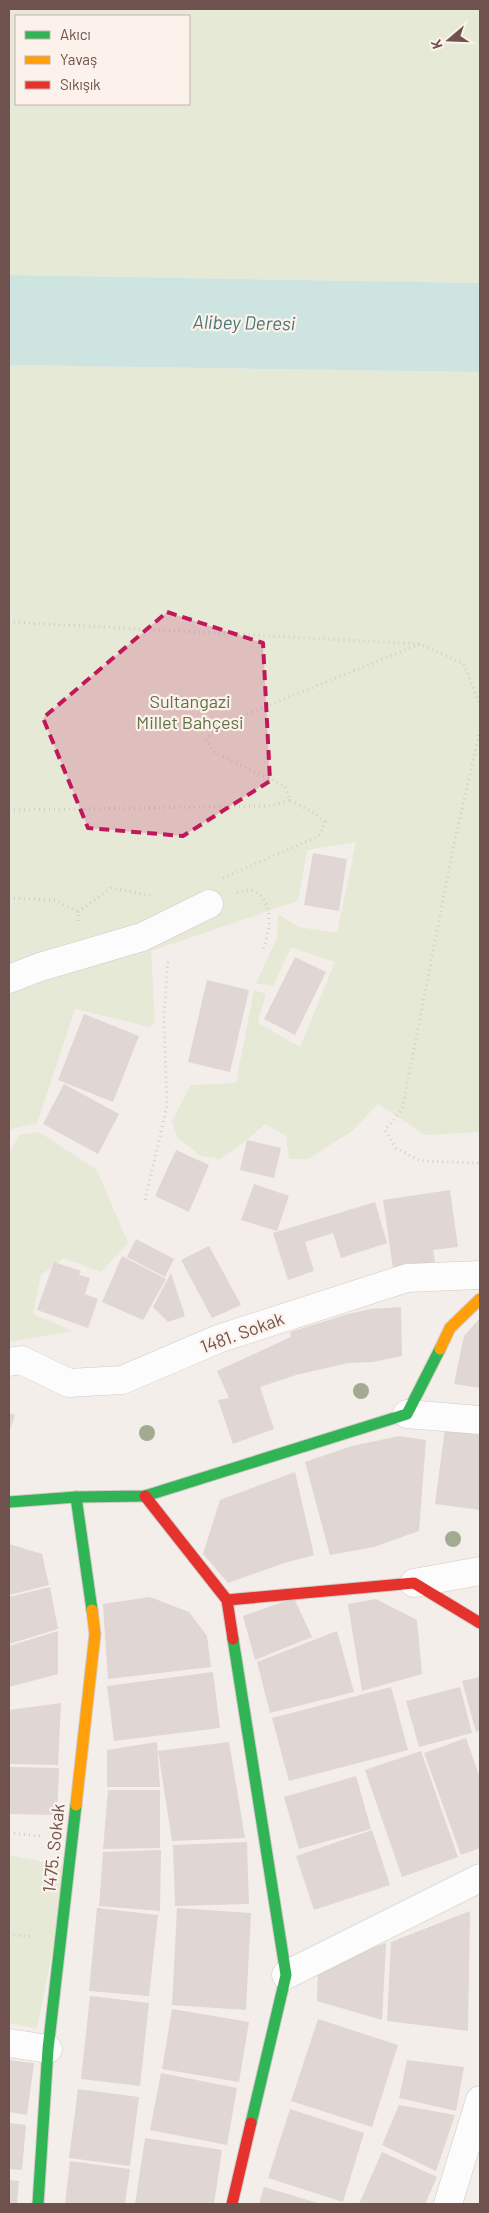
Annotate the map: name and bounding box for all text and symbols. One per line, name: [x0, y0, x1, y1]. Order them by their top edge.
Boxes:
legend: [15, 15, 190, 105]
north arrow: [424, 15, 474, 65]
text: Akıcı: [60, 25, 91, 43]
text: K: [427, 37, 446, 51]
text: Yavaş: [60, 50, 97, 68]
text: Sıkışık: [60, 75, 101, 93]
water label: Alibey Deresi: [192, 310, 296, 334]
park label: Sultangazi Millet Bahçesi: [136, 690, 244, 733]
street label: 1481. Sokak: [197, 1307, 287, 1357]
street label: 1475. Sokak: [37, 1802, 69, 1894]

